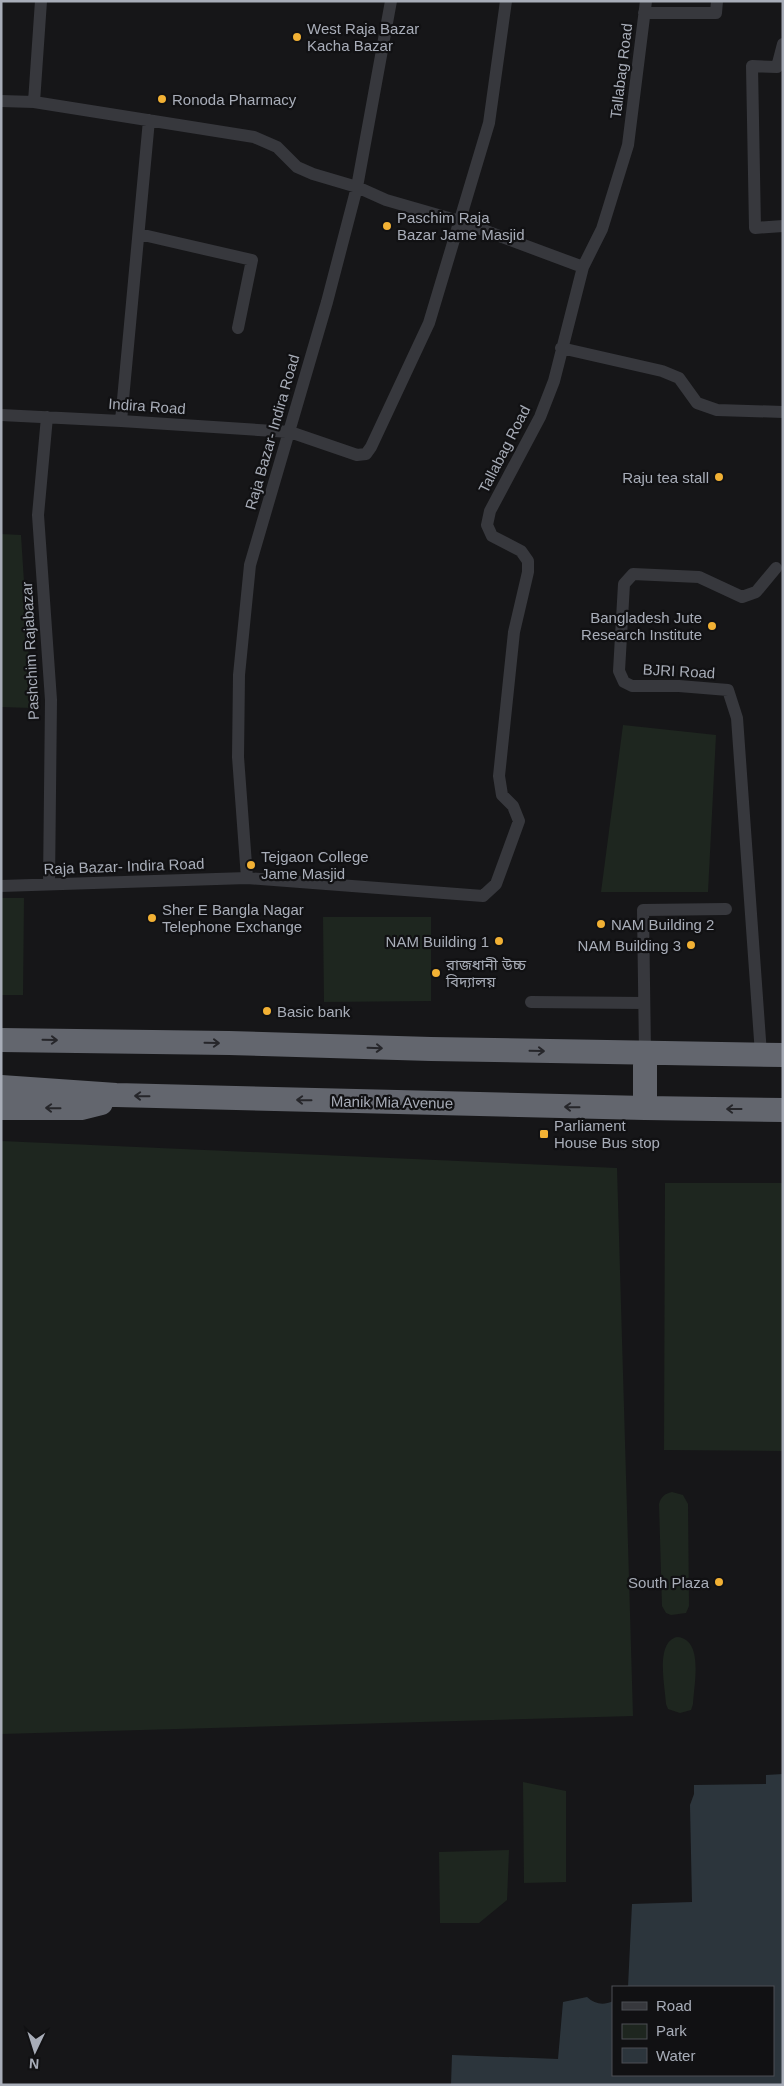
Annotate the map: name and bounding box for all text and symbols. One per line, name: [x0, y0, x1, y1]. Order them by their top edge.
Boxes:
place label: West Raja Bazar Kacha Bazar: [307, 20, 419, 54]
street label: Tallabag Road: [607, 22, 635, 120]
marker: West Raja Bazar Kacha Bazar: [291, 31, 303, 43]
place label: Ronoda Pharmacy: [172, 91, 297, 108]
marker: Ronoda Pharmacy: [156, 93, 168, 105]
place label: Paschim Raja Bazar Jame Masjid: [397, 209, 525, 243]
marker: Paschim Raja Bazar Jame Masjid: [381, 220, 393, 232]
street label: Raja Bazar- Indira Road: [242, 352, 302, 512]
street label: Indira Road: [108, 395, 186, 417]
street label: Tallabag Road: [475, 402, 533, 496]
place label: Raju tea stall: [622, 469, 709, 486]
marker: Raju tea stall: [713, 471, 725, 483]
street label: Pashchim Rajabazar: [18, 581, 42, 721]
place label: Bangladesh Jute Research Institute: [581, 609, 702, 643]
marker: Bangladesh Jute Research Institute: [706, 620, 718, 632]
street label: BJRI Road: [642, 661, 716, 681]
place label: Tejgaon College Jame Masjid: [261, 848, 369, 882]
street label: Raja Bazar- Indira Road: [43, 855, 205, 877]
marker: Tejgaon College Jame Masjid: [245, 859, 257, 871]
place label: Sher E Bangla Nagar Telephone Exchange: [162, 901, 304, 935]
marker: Sher E Bangla Nagar Telephone Exchange: [146, 912, 158, 924]
place label: NAM Building 2: [611, 916, 714, 933]
marker: NAM Building 2: [595, 918, 607, 930]
place label: NAM Building 1: [386, 933, 489, 950]
marker: NAM Building 1: [493, 935, 505, 947]
place label: NAM Building 3: [578, 937, 681, 954]
marker: NAM Building 3: [685, 939, 697, 951]
place label: রাজধানী উচ্চ বিদ্যালয়: [445, 956, 527, 990]
marker: রাজধানী উচ্চ বিদ্যালয়: [430, 967, 442, 979]
place label: Basic bank: [277, 1003, 351, 1020]
marker: Basic bank: [261, 1005, 273, 1017]
one-way arrow: [42, 1035, 58, 1045]
one-way arrow: [204, 1038, 220, 1047]
one-way arrow: [367, 1043, 383, 1052]
one-way arrow: [529, 1046, 545, 1056]
one-way arrow: [134, 1091, 150, 1100]
street label: Manik Mia Avenue: [331, 1092, 453, 1112]
one-way arrow: [296, 1095, 312, 1105]
one-way arrow: [564, 1102, 580, 1111]
one-way arrow: [45, 1103, 62, 1113]
one-way arrow: [726, 1105, 742, 1114]
place label: Parliament House Bus stop: [554, 1117, 660, 1151]
marker: Parliament House Bus stop: [538, 1128, 550, 1140]
place label: South Plaza: [628, 1574, 710, 1591]
marker: South Plaza: [713, 1576, 725, 1588]
legend: [612, 1986, 774, 2076]
text: Road: [656, 1997, 692, 2014]
text: Park: [656, 2022, 687, 2039]
north arrow: [10, 2026, 60, 2076]
text: Water: [656, 2047, 695, 2064]
text: N: [28, 2056, 40, 2072]

